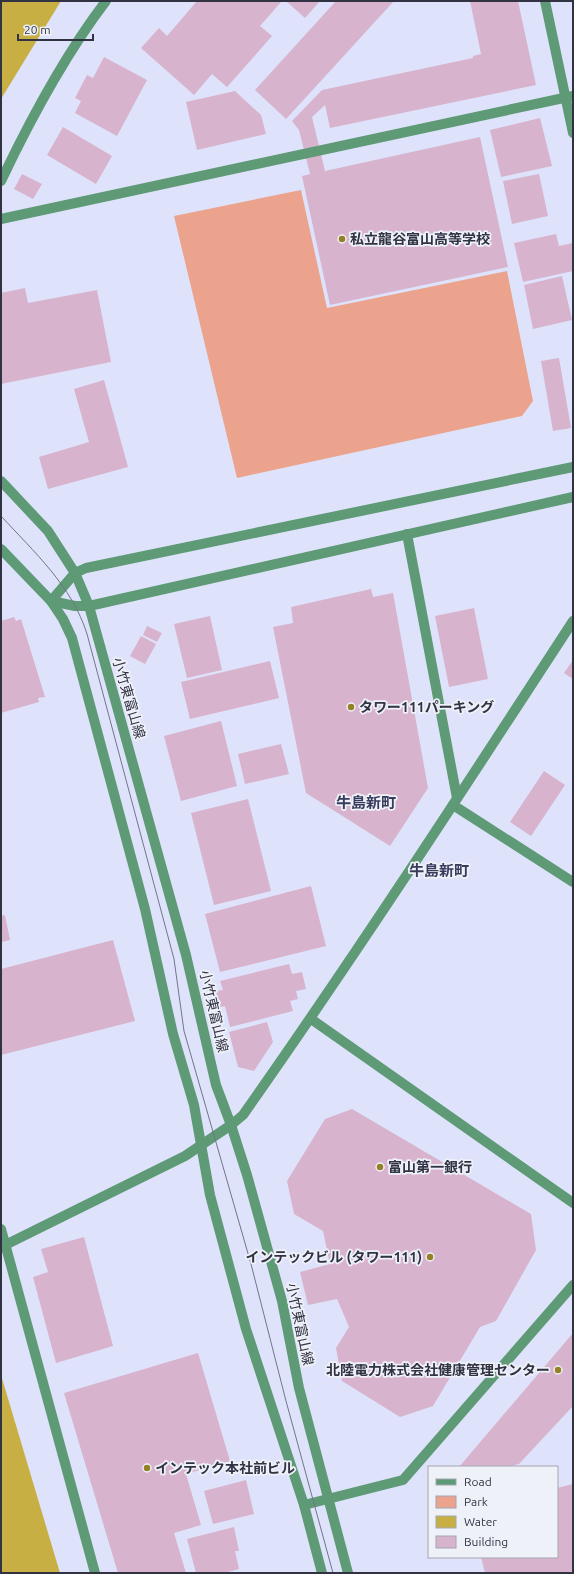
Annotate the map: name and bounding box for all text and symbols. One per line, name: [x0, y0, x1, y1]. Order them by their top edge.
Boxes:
scale bar: [18, 16, 93, 42]
text: 20 m: [24, 23, 51, 36]
place label: 私立龍谷富山高等学校: [350, 231, 490, 247]
marker: 私立龍谷富山高等学校: [337, 234, 347, 244]
street label: 小竹東富山線: [110, 655, 148, 741]
place label: タワー111パーキング: [359, 699, 494, 715]
marker: タワー111パーキング: [346, 702, 356, 712]
district label: 牛島新町: [336, 794, 396, 811]
district label: 牛島新町: [409, 862, 469, 879]
street label: 小竹東富山線: [197, 968, 231, 1054]
place label: 富山第一銀行: [388, 1159, 472, 1175]
marker: 富山第一銀行: [375, 1162, 385, 1172]
place label: インテックビル (タワー111): [245, 1249, 422, 1265]
marker: インテックビル (タワー111): [425, 1252, 435, 1262]
street label: 小竹東富山線: [283, 1281, 317, 1367]
place label: 北陸電力株式会社健康管理センター: [326, 1362, 550, 1378]
marker: 北陸電力株式会社健康管理センター: [553, 1365, 563, 1375]
place label: インテック本社前ビル: [155, 1460, 295, 1476]
marker: インテック本社前ビル: [142, 1463, 152, 1473]
legend: [428, 1466, 558, 1558]
text: Road: [464, 1475, 492, 1488]
text: Park: [464, 1495, 488, 1508]
text: Water: [464, 1515, 497, 1528]
text: Building: [464, 1535, 508, 1548]

